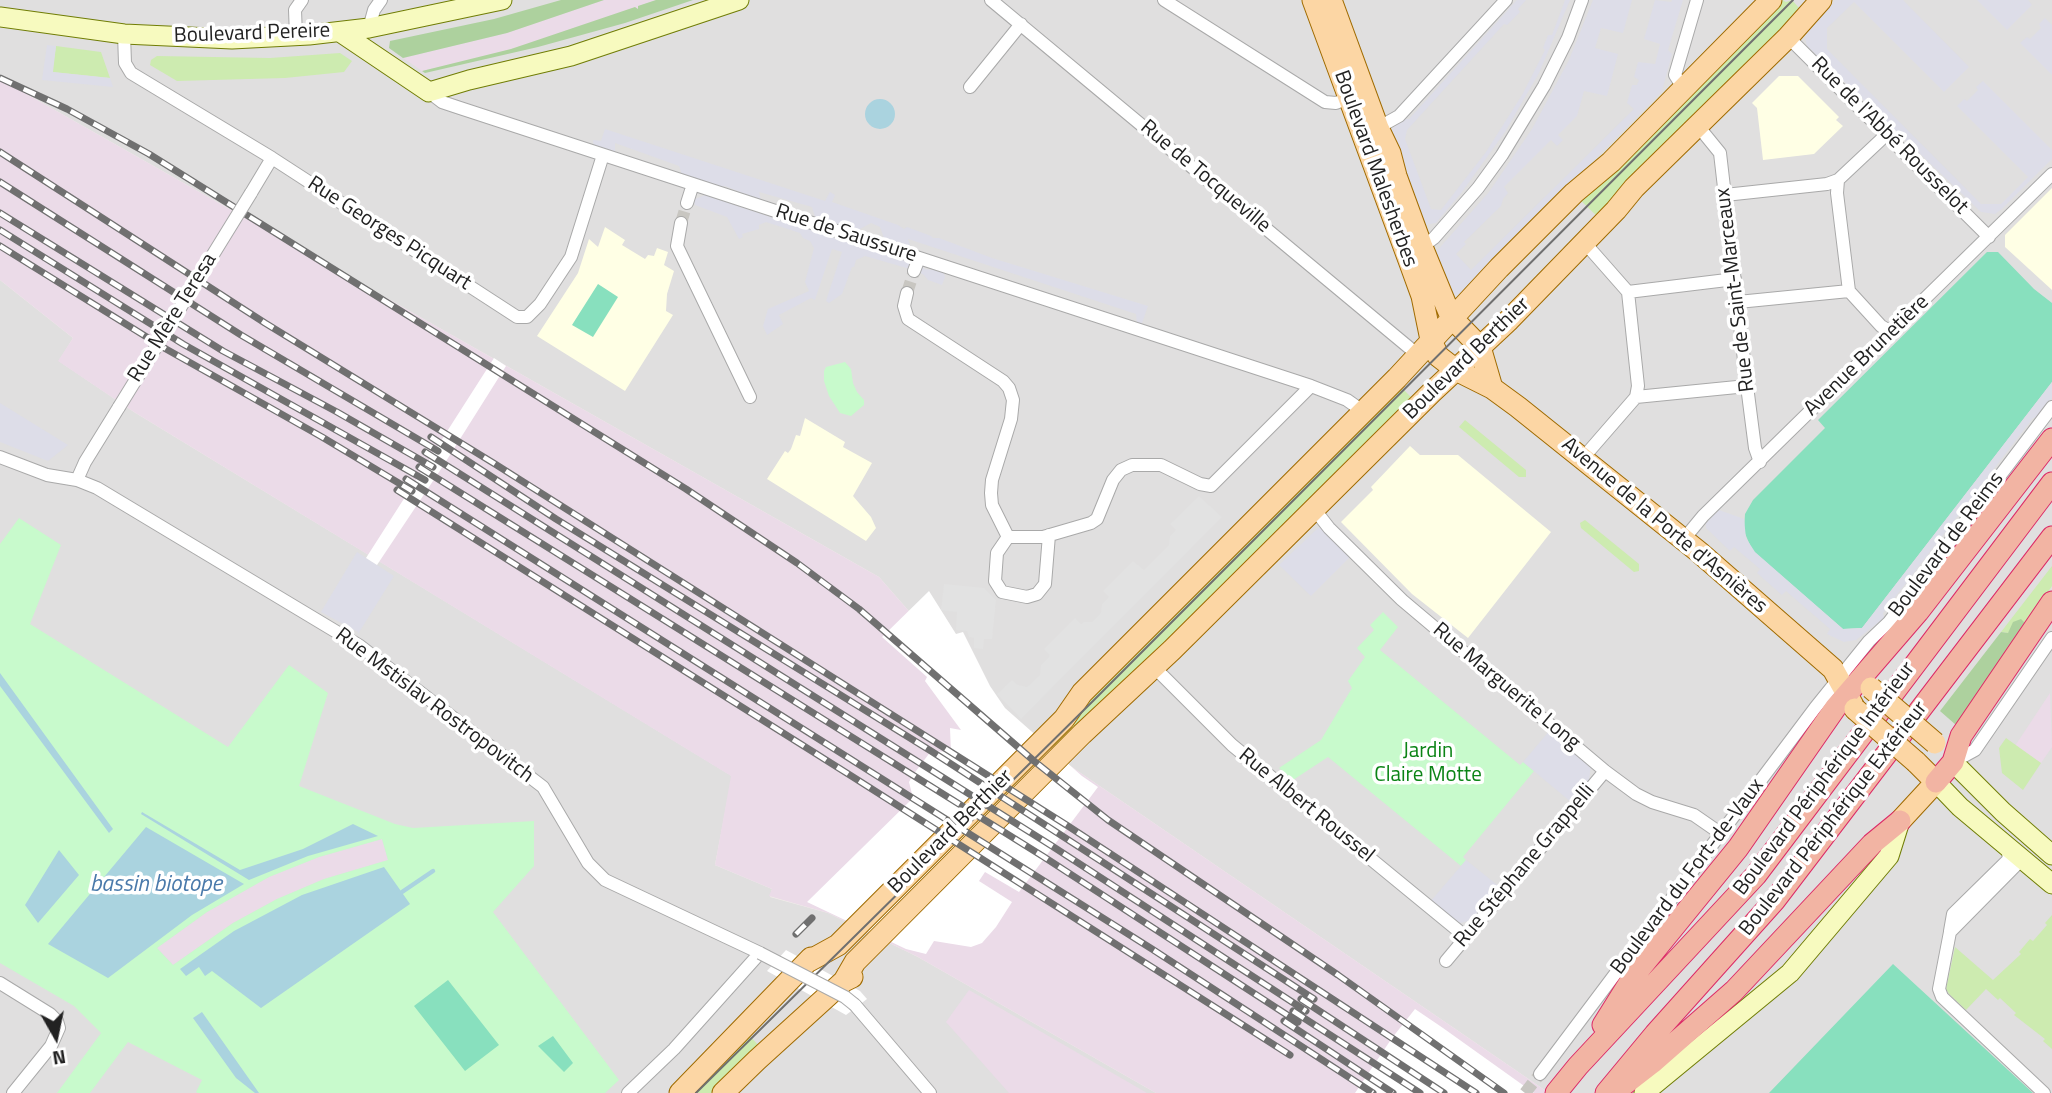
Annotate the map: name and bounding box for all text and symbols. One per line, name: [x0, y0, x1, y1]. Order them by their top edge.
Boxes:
street label: Boulevard Pereire: [173, 19, 331, 49]
street label: Rue de l'Abbé Rousselot: [1805, 52, 1973, 220]
street label: Boulevard Malesherbes: [1328, 67, 1422, 271]
street label: Rue de Tocqueville: [1135, 115, 1275, 239]
street label: Rue Georges Picquart: [302, 172, 476, 296]
street label: Rue de Saint-Marceaux: [1711, 187, 1761, 393]
street label: Rue de Saussure: [772, 199, 920, 269]
street label: Rue Mère Teresa: [123, 249, 223, 387]
street label: Avenue Brunetière: [1799, 290, 1935, 422]
street label: Boulevard Berthier: [1399, 292, 1535, 426]
street label: Avenue de la Porte d'Asnières: [1556, 433, 1772, 619]
street label: Boulevard de Reims: [1884, 467, 2010, 623]
street label: Rue Marguerite Long: [1427, 618, 1585, 756]
street label: Rue Mstislav Rostropovitch: [330, 623, 538, 789]
street label: Boulevard Périphérique Intérieur: [1729, 657, 1921, 901]
street label: Boulevard Périphérique Extérieur: [1735, 697, 1933, 941]
park label: Jardin Claire Motte: [1374, 739, 1482, 789]
street label: Rue Albert Roussel: [1233, 744, 1379, 868]
street label: Boulevard Berthier: [884, 765, 1018, 899]
street label: Boulevard du Fort-de-Vaux: [1606, 774, 1770, 980]
street label: Rue Stéphane Grappelli: [1449, 779, 1601, 953]
water label: bassin biotope: [90, 871, 222, 899]
north arrow: [21, 1002, 91, 1072]
text: N: [51, 1043, 68, 1074]

